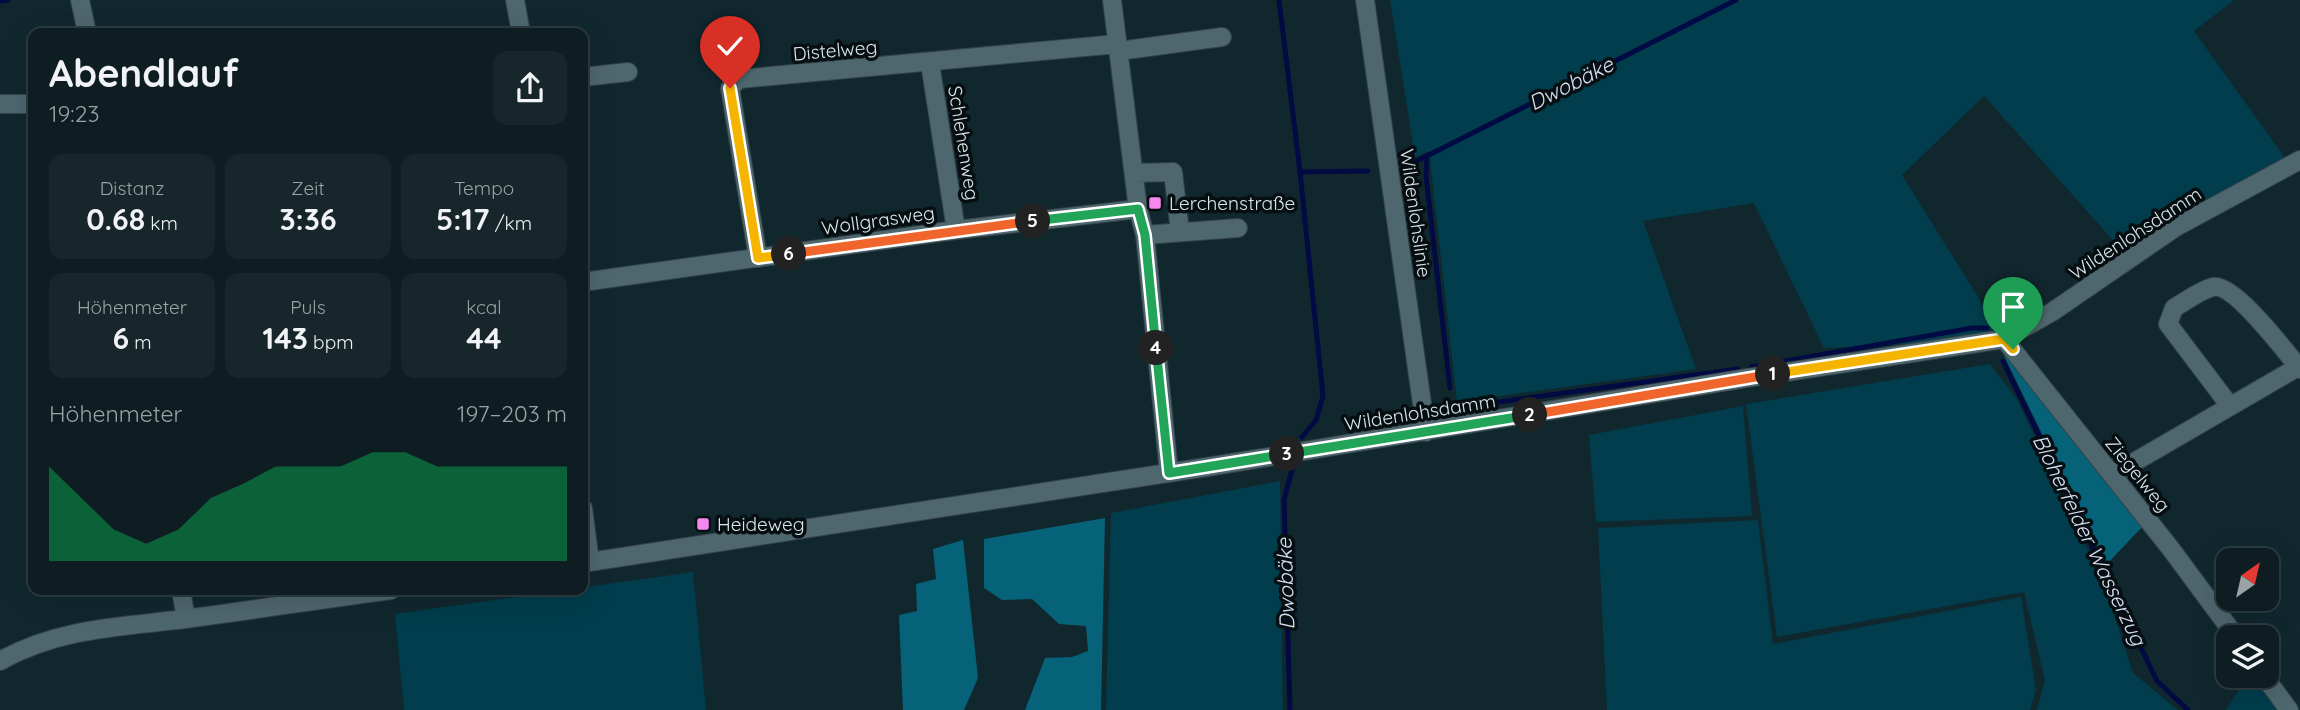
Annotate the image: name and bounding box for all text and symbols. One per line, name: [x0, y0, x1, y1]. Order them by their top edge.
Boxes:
pin: [700, 16, 760, 88]
icon: check: [711, 27, 749, 65]
street label: Distelweg: [792, 34, 878, 66]
text: Abendlauf: [49, 49, 239, 97]
water label: Dwobäke: [1524, 50, 1618, 116]
button: share: [493, 51, 567, 125]
street label: Schlehenweg: [943, 84, 985, 202]
text: 19:23: [49, 99, 99, 128]
street label: Wildenlohslinie: [1395, 147, 1437, 279]
text: Distanz: [100, 176, 164, 200]
text: Zeit: [291, 176, 325, 200]
text: Tempo: [454, 176, 514, 200]
street label: Wildenlohsdamm: [2064, 181, 2206, 285]
place label: Lerchenstraße: [1169, 191, 1295, 215]
marker: Lerchenstraße: [1147, 195, 1163, 211]
text: 0.68: [86, 200, 145, 238]
text: 3:36: [280, 200, 337, 238]
text: 5:17: [436, 200, 490, 238]
street label: Wollgrasweg: [820, 200, 936, 240]
pin: 5: [1016, 204, 1050, 238]
text: 5: [1027, 208, 1038, 232]
text: km: [145, 211, 178, 235]
text: /km: [490, 211, 532, 235]
pin: 6: [772, 236, 806, 272]
text: 6: [783, 241, 794, 265]
pin: [1983, 277, 2043, 349]
icon: arrive: [1994, 288, 2032, 326]
text: Höhenmeter: [77, 295, 187, 319]
text: Puls: [290, 295, 326, 319]
text: kcal: [466, 295, 502, 319]
text: 6: [112, 319, 129, 357]
text: 143: [263, 319, 308, 357]
text: 44: [466, 319, 502, 357]
text: m: [129, 330, 152, 354]
text: bpm: [308, 330, 353, 354]
pin: 4: [1138, 330, 1174, 366]
text: 4: [1150, 335, 1161, 359]
pin: 1: [1756, 356, 1790, 392]
text: 1: [1769, 361, 1776, 385]
street label: Wildenlohsdamm: [1343, 388, 1497, 436]
pin: 2: [1512, 398, 1548, 432]
text: Höhenmeter: [49, 399, 182, 428]
text: 197–203 m: [457, 399, 567, 428]
text: 2: [1524, 402, 1535, 426]
water label: Bloherfelder Wasserzug: [2027, 430, 2153, 651]
street label: Ziegelweg: [2100, 431, 2176, 517]
pin: 3: [1270, 436, 1304, 472]
text: 3: [1281, 441, 1292, 465]
place label: Heideweg: [717, 512, 805, 536]
marker: Heideweg: [695, 516, 711, 532]
water label: Dwobäke: [1270, 537, 1300, 630]
north arrow: [2216, 548, 2278, 611]
map controls: [2216, 548, 2279, 688]
button: layers: [2216, 625, 2279, 688]

